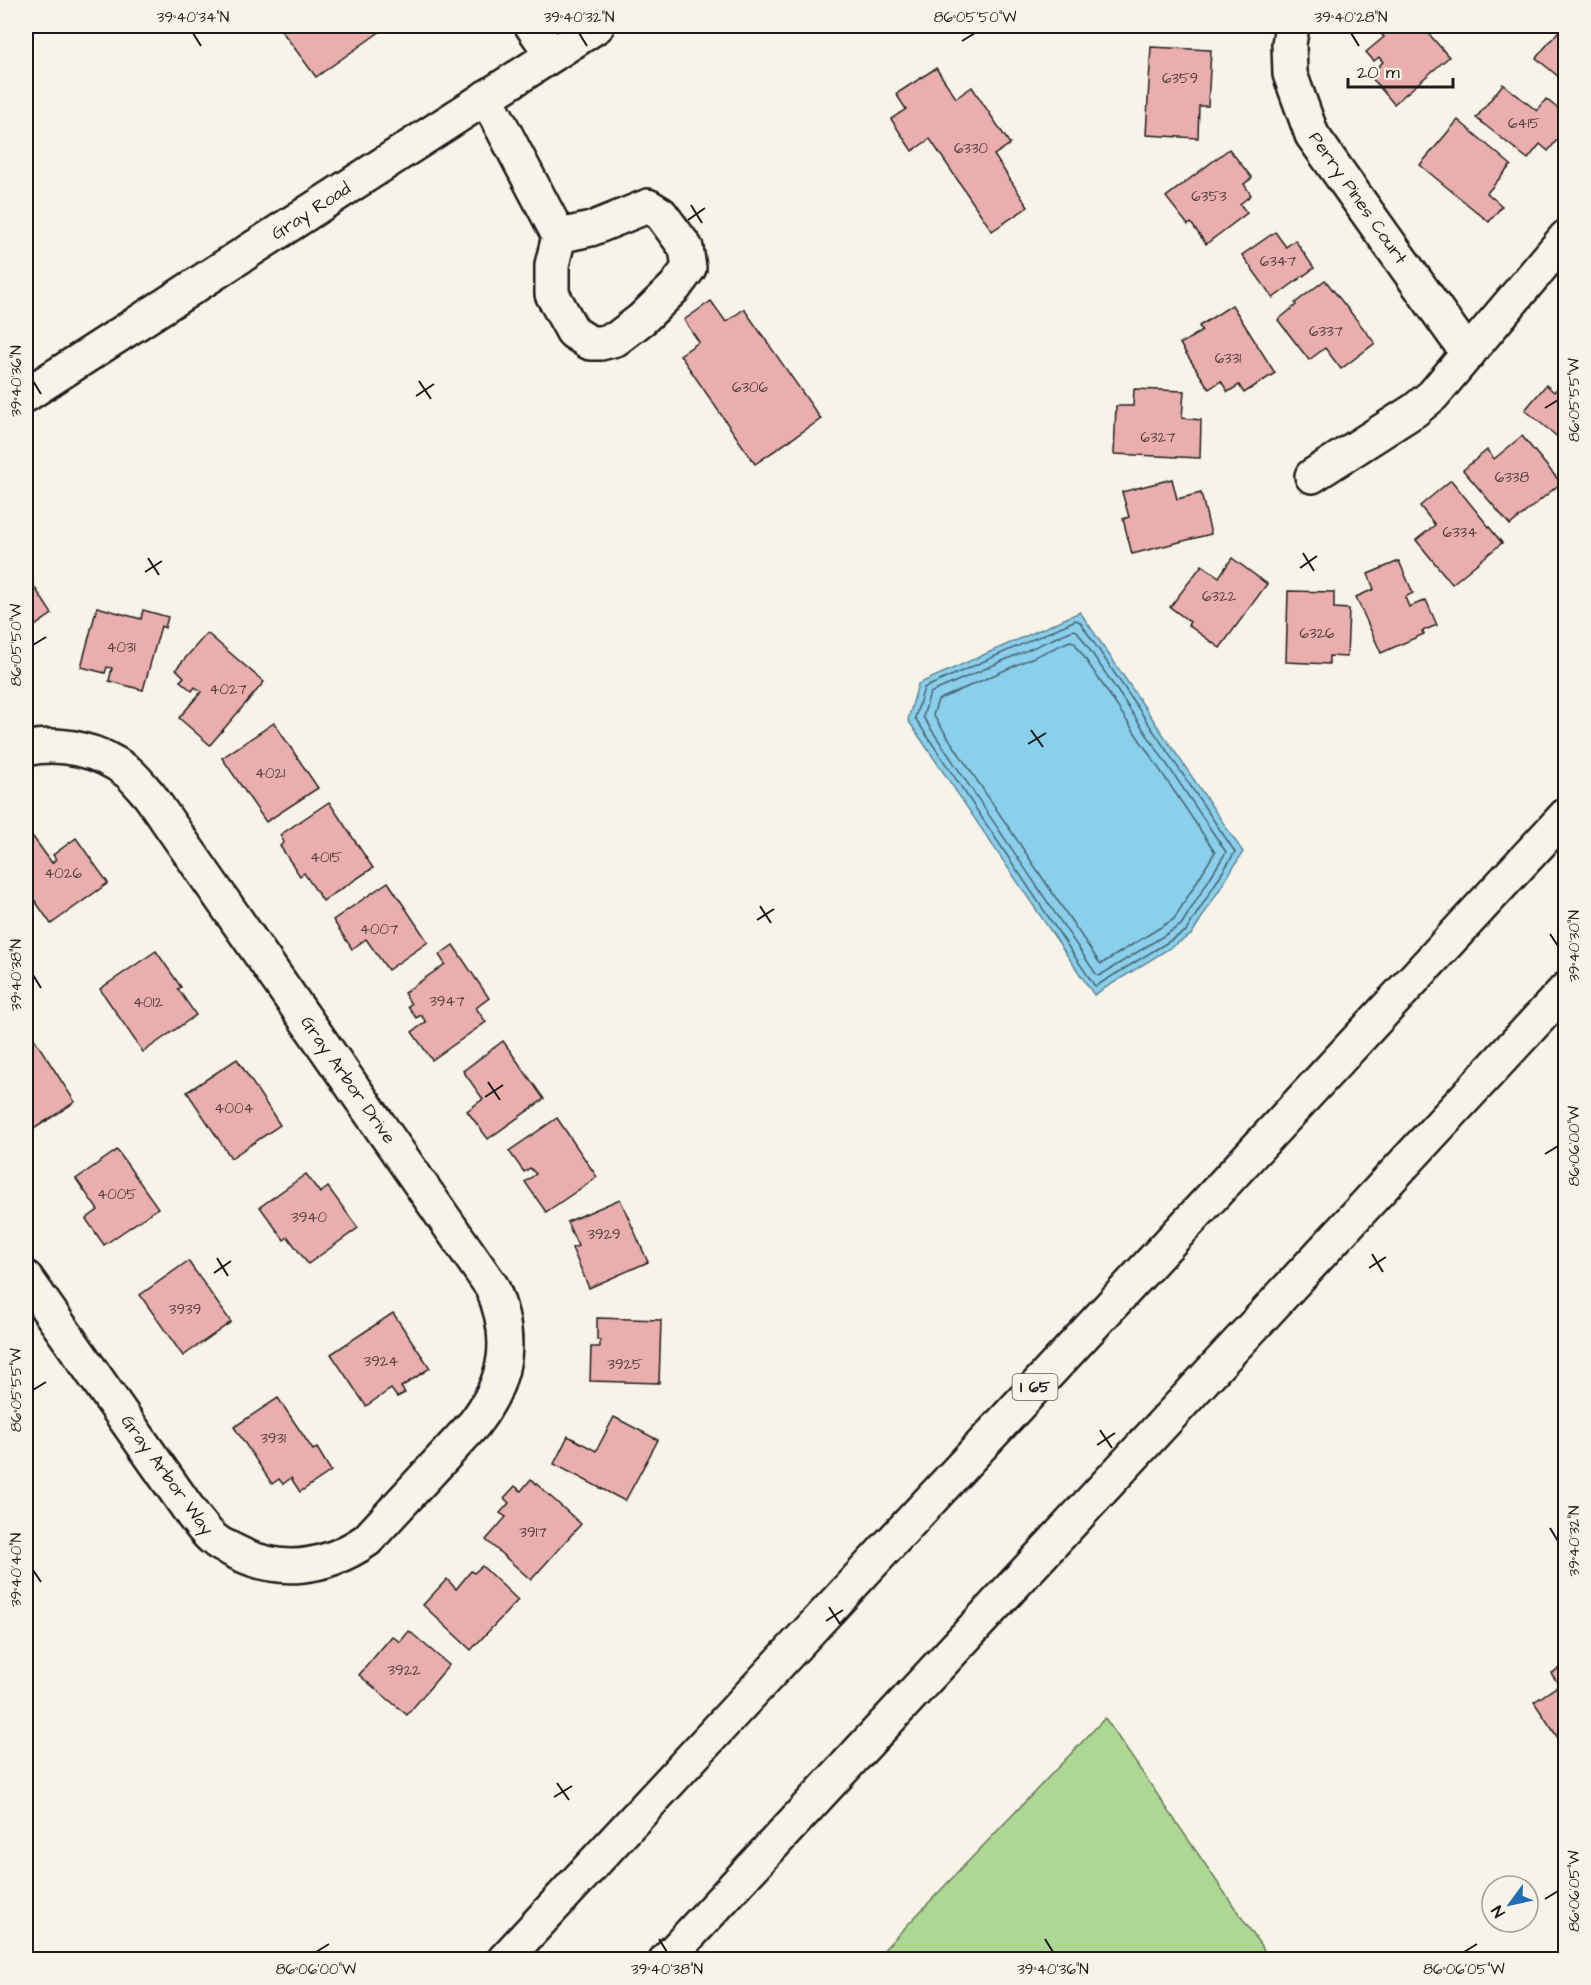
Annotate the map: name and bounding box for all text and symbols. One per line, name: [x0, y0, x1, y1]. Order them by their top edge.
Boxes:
text: 39°40'34"N: [157, 7, 229, 28]
text: 39°40'32"N: [544, 7, 614, 28]
text: 86°05'50"W: [934, 7, 1016, 28]
text: 39°40'28"N: [1315, 7, 1387, 28]
scale bar: [1348, 51, 1453, 89]
text: 20 m: [1357, 60, 1400, 85]
house number: 6359: [1162, 68, 1198, 89]
house number: 6415: [1508, 113, 1540, 134]
street label: Perry Pines Court: [1302, 127, 1414, 270]
house number: 6330: [954, 138, 989, 159]
street label: Gray Road: [266, 176, 356, 247]
house number: 6353: [1191, 186, 1227, 207]
house number: 6347: [1260, 251, 1296, 272]
house number: 6337: [1309, 321, 1343, 342]
text: 39°40'36"N: [6, 345, 27, 417]
house number: 6331: [1215, 348, 1241, 369]
text: 86°05'55"W: [1564, 358, 1585, 442]
house number: 6306: [732, 377, 769, 398]
house number: 6327: [1141, 427, 1175, 448]
house number: 6338: [1495, 467, 1529, 488]
house number: 6334: [1443, 522, 1477, 543]
house number: 6322: [1202, 586, 1237, 607]
text: 86°05'50"W: [6, 604, 27, 686]
house number: 6326: [1299, 623, 1335, 644]
house number: 4031: [106, 637, 136, 658]
house number: 4027: [209, 679, 247, 700]
house number: 4021: [255, 763, 285, 784]
house number: 4015: [310, 847, 342, 868]
house number: 4026: [44, 863, 82, 884]
text: 39°40'30"N: [1564, 910, 1585, 982]
house number: 4007: [360, 919, 398, 940]
text: 39°40'38"N: [6, 939, 27, 1011]
house number: 3947: [429, 991, 465, 1012]
house number: 4012: [133, 992, 163, 1013]
street label: Gray Arbor Drive: [294, 1011, 402, 1150]
house number: 4004: [214, 1098, 254, 1119]
text: 86°06'00"W: [1564, 1106, 1585, 1186]
house number: 4005: [97, 1184, 137, 1205]
house number: 3940: [291, 1207, 327, 1228]
house number: 3929: [587, 1224, 621, 1245]
house number: 3939: [169, 1299, 201, 1320]
text: 86°05'55"W: [6, 1348, 27, 1432]
house number: 3924: [364, 1351, 398, 1372]
house number: 3925: [607, 1354, 643, 1375]
road number: I 65: [1012, 1374, 1058, 1400]
street label: Gray Arbor Way: [114, 1410, 219, 1541]
house number: 3931: [260, 1428, 286, 1449]
text: 39°40'32"N: [1564, 1506, 1585, 1576]
house number: 3917: [519, 1522, 547, 1543]
text: 39°40'40"N: [6, 1533, 27, 1607]
house number: 3922: [387, 1660, 421, 1681]
text: 86°06'05"W: [1564, 1850, 1585, 1932]
north arrow: [1480, 1874, 1540, 1934]
text: N: [1486, 1901, 1510, 1922]
text: 86°06'00"W: [276, 1959, 356, 1980]
text: 39°40'38"N: [631, 1959, 703, 1980]
text: 39°40'36"N: [1017, 1959, 1089, 1980]
text: 86°06'05"W: [1423, 1959, 1505, 1980]

